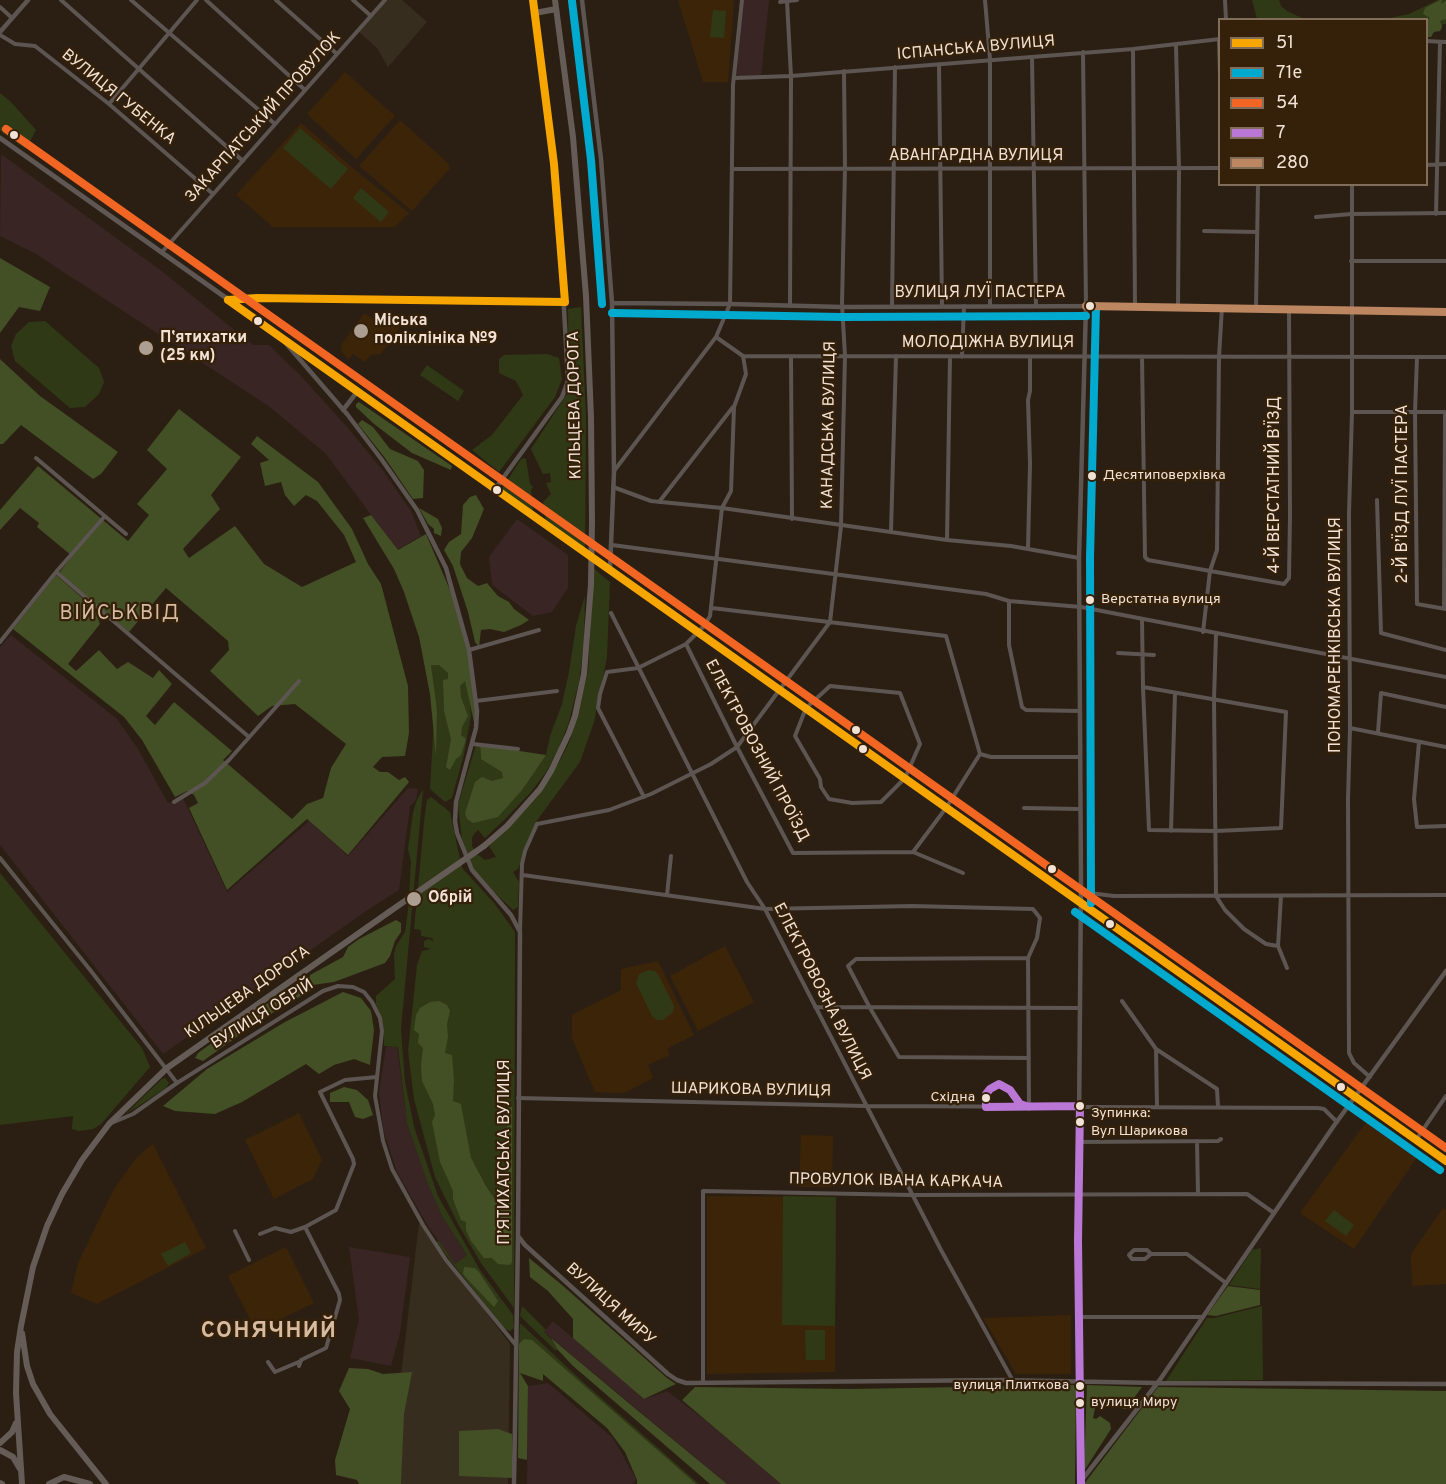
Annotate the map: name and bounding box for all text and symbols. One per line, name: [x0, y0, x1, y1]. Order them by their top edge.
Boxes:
legend: [1218, 18, 1428, 186]
street label: ЗАКАРПАТСЬКИЙ ПРОВУЛОК: [182, 29, 346, 207]
text: 51: [1276, 32, 1294, 55]
street label: ІСПАНСЬКА ВУЛИЦЯ: [896, 33, 1056, 65]
street label: ВУЛИЦЯ ГУБЕНКА: [57, 46, 179, 150]
text: 71е: [1276, 62, 1302, 85]
text: 54: [1276, 92, 1299, 115]
text: 7: [1276, 122, 1285, 145]
unlabelled marker: [8, 129, 20, 141]
street label: АВАНГАРДНА ВУЛИЦЯ: [889, 147, 1063, 167]
text: 280: [1276, 152, 1309, 175]
street label: ВУЛИЦЯ ЛУЇ ПАСТЕРА: [894, 284, 1066, 304]
unlabelled marker: [1084, 300, 1096, 312]
place label: Міська поліклініка №9: [374, 312, 497, 350]
unlabelled marker: [252, 315, 264, 327]
marker: Міська поліклініка №9: [352, 322, 370, 340]
place label: Пʼятихатки (25 км): [160, 329, 247, 367]
street label: КІЛЬЦЕВА ДОРОГА: [565, 331, 587, 479]
street label: МОЛОДІЖНА ВУЛИЦЯ: [902, 334, 1074, 354]
marker: Пʼятихатки (25 км): [137, 339, 155, 357]
street label: КАНАДСЬКА ВУЛИЦЯ: [819, 341, 841, 509]
street label: 4-Й ВЕРСТАТНИЙ В’ЇЗД: [1266, 396, 1286, 574]
street label: 2-Й В’ЇЗД ЛУЇ ПАСТЕРА: [1394, 404, 1414, 584]
place label: Десятиповерхівка: [1103, 468, 1226, 484]
marker: Десятиповерхівка: [1086, 470, 1098, 482]
unlabelled marker: [491, 484, 503, 496]
street label: ПОНОМАРЕНКІВСЬКА ВУЛИЦЯ: [1327, 517, 1347, 753]
place label: Верстатна вулиця: [1101, 592, 1221, 608]
marker: Верстатна вулиця: [1084, 594, 1096, 606]
district label: ВІЙСЬКВІД: [60, 603, 180, 627]
street label: ЕЛЕКТРОВОЗНИЙ ПРОЇЗД: [700, 657, 812, 845]
unlabelled marker: [850, 724, 862, 736]
unlabelled marker: [857, 743, 869, 755]
unlabelled marker: [1046, 863, 1058, 875]
place label: Обрій: [428, 889, 472, 909]
marker: Обрій: [405, 890, 423, 908]
street label: ЕЛЕКТРОВОЗНА ВУЛИЦЯ: [768, 900, 874, 1084]
unlabelled marker: [1104, 918, 1116, 930]
street label: КІЛЬЦЕВА ДОРОГА: [182, 943, 314, 1043]
street label: ВУЛИЦЯ ОБРІЙ: [208, 976, 318, 1054]
street label: П’ЯТИХАТСЬКА ВУЛИЦЯ: [496, 1059, 516, 1245]
street label: ШАРИКОВА ВУЛИЦЯ: [671, 1080, 831, 1102]
unlabelled marker: [1335, 1081, 1347, 1093]
place label: Східна: [930, 1090, 975, 1106]
marker: Східна: [980, 1092, 992, 1104]
unlabelled marker: [1074, 1100, 1086, 1112]
place label: Зупинка: Вул Шарикова: [1091, 1106, 1188, 1138]
marker: Зупинка: Вул Шарикова: [1074, 1116, 1086, 1128]
street label: ПРОВУЛОК ІВАНА КАРКАЧА: [789, 1171, 1003, 1193]
street label: ВУЛИЦЯ МИРУ: [561, 1260, 659, 1350]
district label: СОНЯЧНИЙ: [201, 1320, 337, 1346]
place label: вулиця Плиткова: [953, 1378, 1069, 1394]
marker: вулиця Плиткова: [1074, 1380, 1086, 1392]
place label: вулиця Миру: [1091, 1395, 1177, 1411]
marker: вулиця Миру: [1074, 1397, 1086, 1409]

